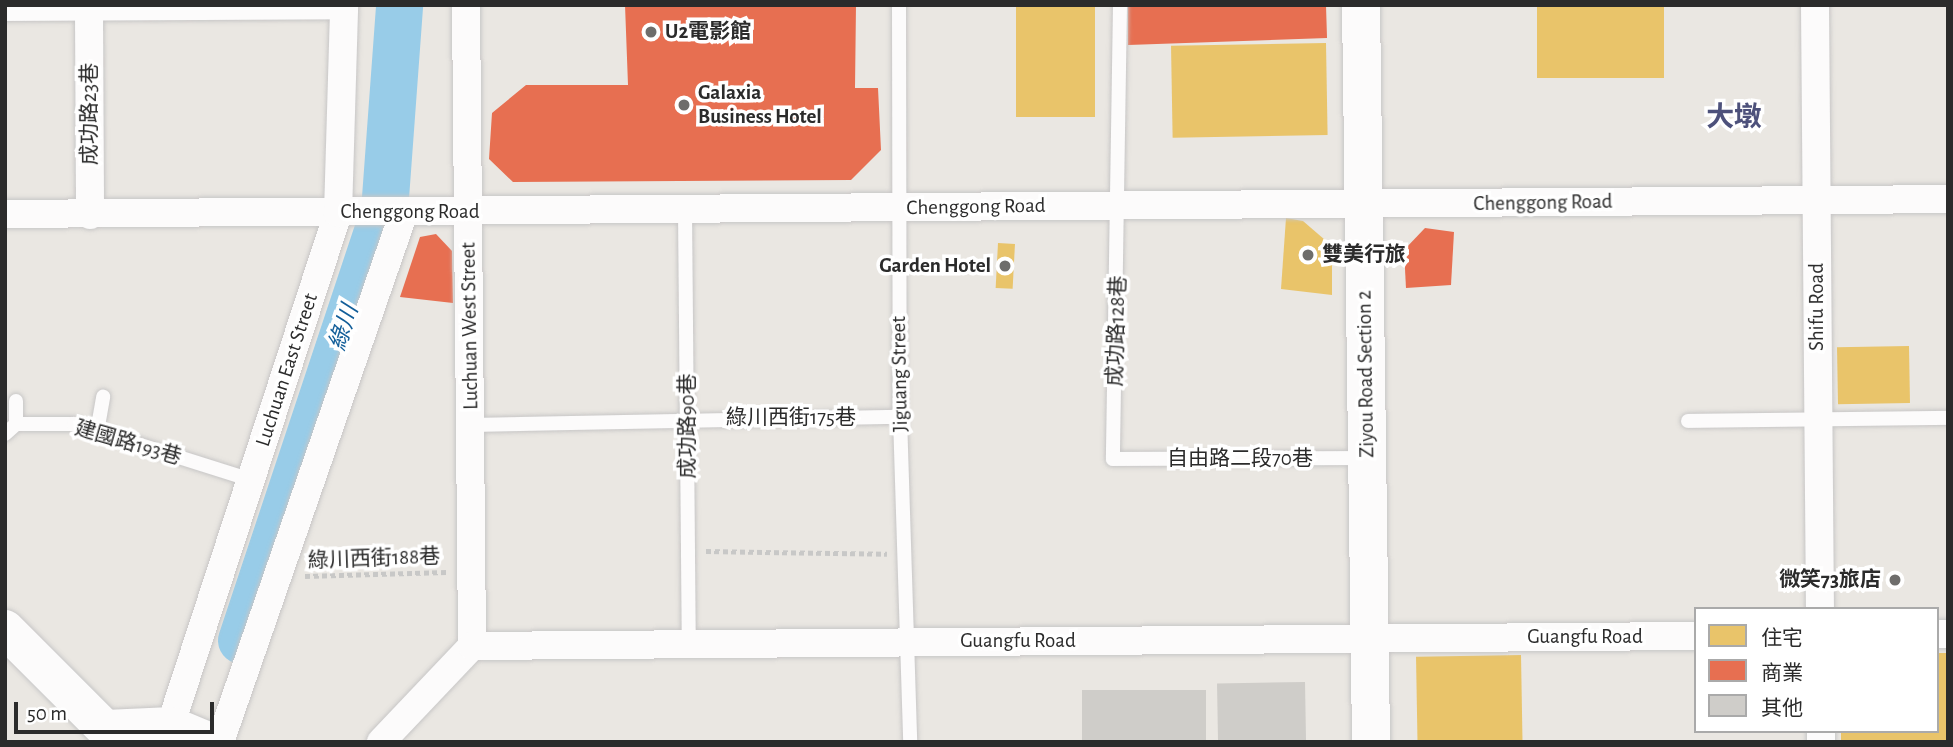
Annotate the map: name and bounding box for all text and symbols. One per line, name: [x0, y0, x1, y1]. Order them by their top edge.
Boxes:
place label: U2電影館: [665, 19, 751, 45]
marker: U2電影館: [643, 24, 659, 40]
street label: 成功路23巷: [77, 63, 103, 165]
place label: Galaxia Business Hotel: [698, 80, 822, 130]
marker: Galaxia Business Hotel: [676, 97, 692, 113]
district label: 大墩: [1706, 101, 1762, 135]
street label: Chenggong Road: [1473, 189, 1613, 217]
street label: Chenggong Road: [906, 193, 1046, 221]
street label: Chenggong Road: [340, 199, 480, 225]
street label: Luchuan West Street: [456, 242, 484, 410]
place label: 雙美行旅: [1322, 242, 1406, 268]
marker: 雙美行旅: [1300, 247, 1316, 263]
place label: Garden Hotel: [879, 253, 991, 279]
marker: Garden Hotel: [997, 258, 1013, 274]
street label: Shifu Road: [1804, 263, 1830, 351]
street label: 成功路128巷: [1102, 275, 1132, 387]
street label: Luchuan East Street: [250, 290, 324, 450]
street label: Ziyou Road Section 2: [1352, 290, 1380, 458]
water label: 綠川: [325, 302, 365, 354]
street label: Jiguang Street: [886, 316, 914, 432]
street label: 成功路90巷: [675, 374, 701, 478]
street label: 綠川西街175巷: [726, 405, 856, 431]
street label: 建國路193巷: [72, 416, 184, 470]
street label: 自由路二段70巷: [1167, 446, 1313, 472]
street label: 綠川西街188巷: [308, 544, 440, 574]
place label: 微笑73旅店: [1779, 567, 1881, 593]
marker: 微笑73旅店: [1887, 572, 1903, 588]
legend: [1694, 607, 1939, 733]
street label: Guangfu Road: [1527, 624, 1643, 650]
street label: Guangfu Road: [960, 628, 1076, 654]
text: 住宅: [1761, 628, 1803, 649]
text: 商業: [1761, 663, 1803, 684]
scale bar: [18, 688, 217, 732]
text: 其他: [1761, 698, 1803, 719]
text: 50 m: [27, 703, 67, 724]

